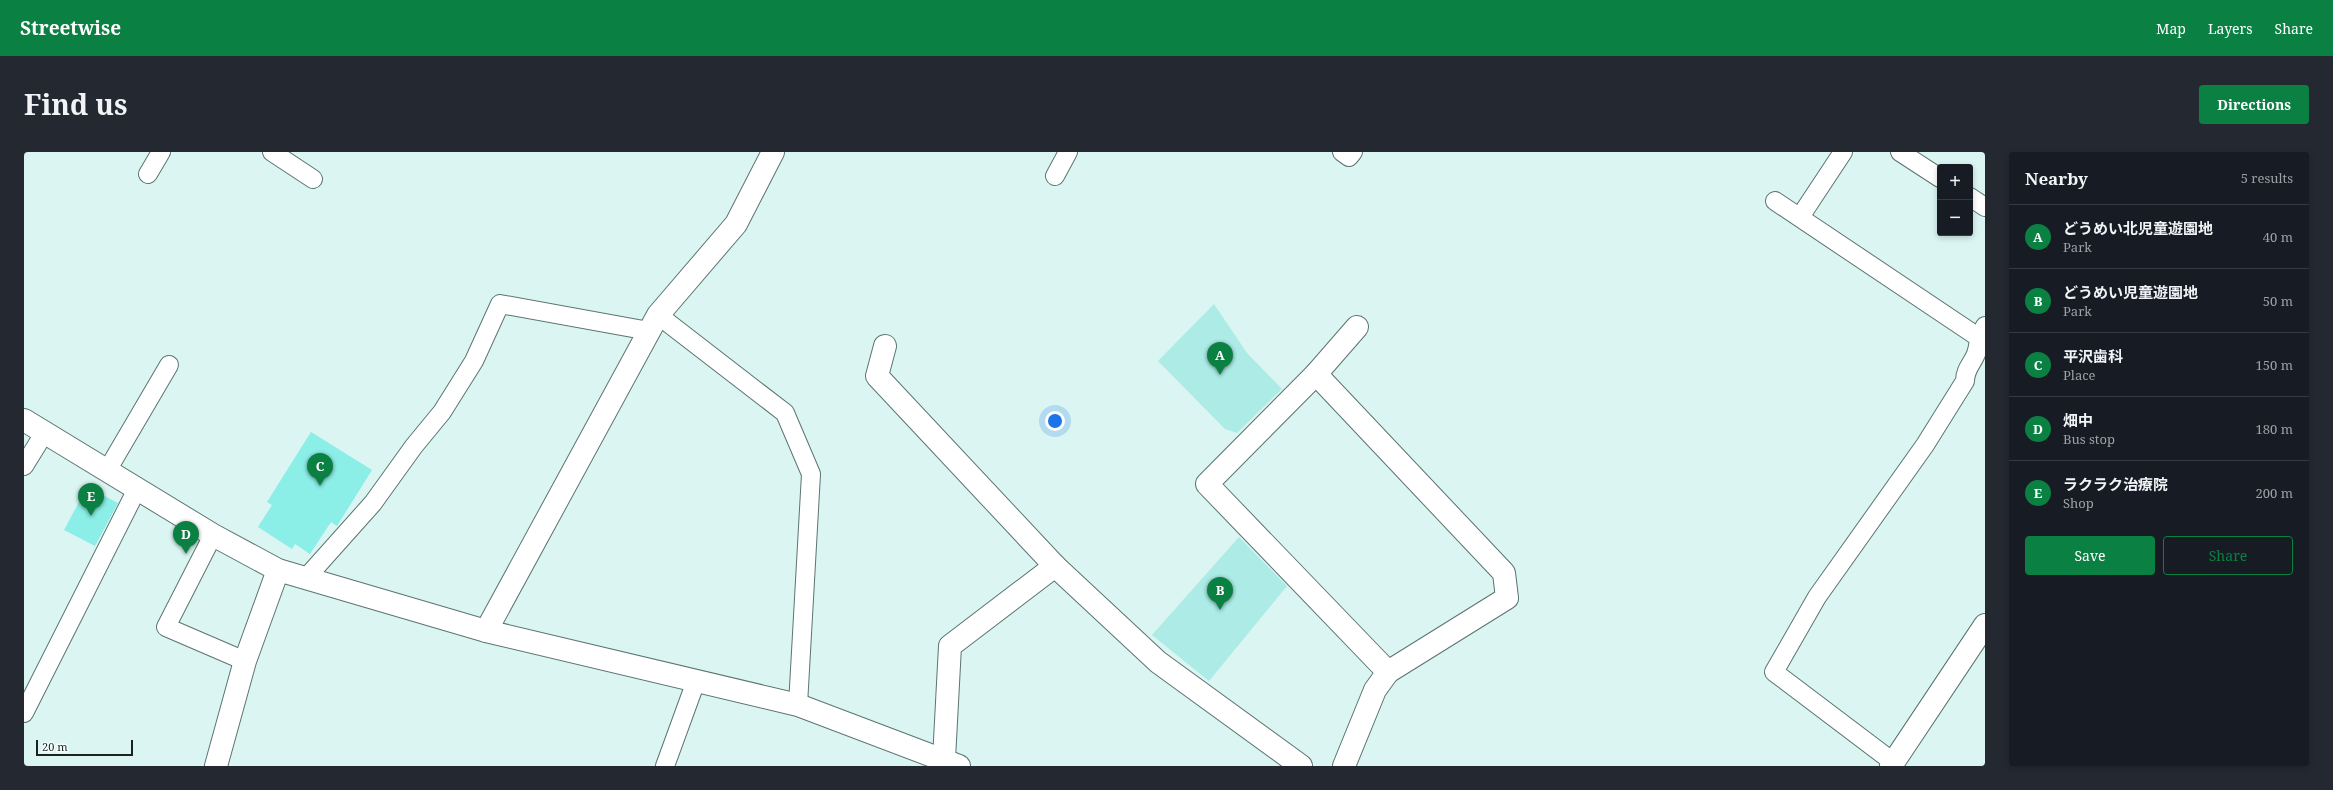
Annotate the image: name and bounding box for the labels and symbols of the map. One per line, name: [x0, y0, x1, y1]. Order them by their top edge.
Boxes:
pin: A: [1207, 342, 1233, 375]
your location: [1045, 411, 1065, 431]
pin: C: [307, 453, 333, 486]
pin: E: [78, 483, 104, 516]
pin: D: [173, 521, 199, 554]
pin: B: [1207, 577, 1233, 610]
scale bar: [36, 738, 133, 757]

